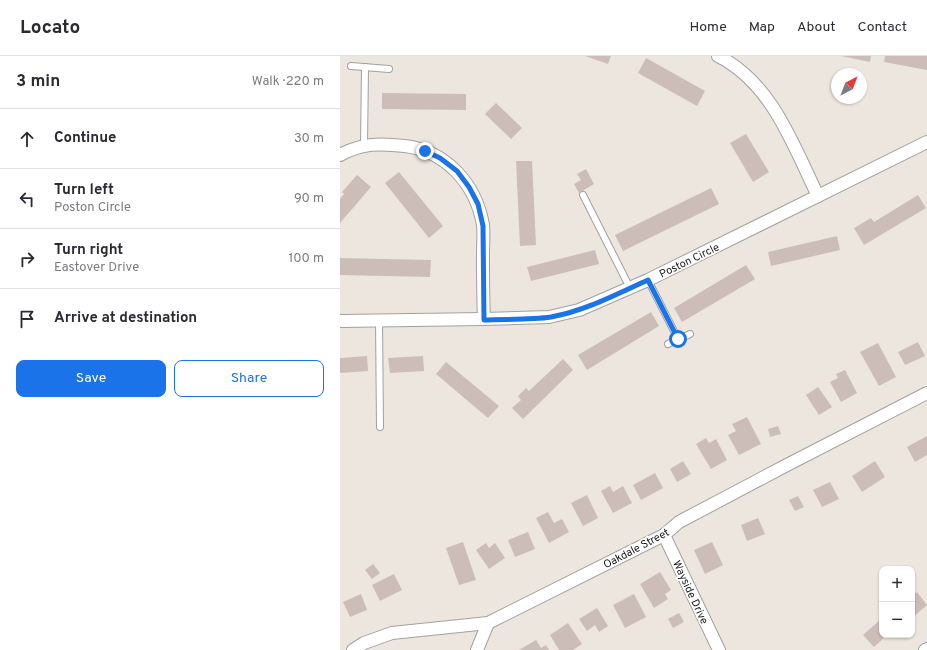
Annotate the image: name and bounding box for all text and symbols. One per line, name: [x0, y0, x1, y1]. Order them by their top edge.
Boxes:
text: Locato: [20, 16, 80, 40]
text: Home: [690, 19, 727, 36]
text: Map: [749, 19, 775, 36]
text: About: [797, 19, 836, 36]
text: Contact: [858, 19, 907, 36]
north arrow: [831, 68, 867, 104]
text: 3 min: [16, 71, 60, 93]
text: Walk · 220 m: [252, 74, 324, 90]
icon: ahead: [16, 128, 38, 150]
text: Continue: [54, 129, 116, 148]
text: 30 m: [294, 131, 324, 147]
route end: [416, 142, 434, 160]
text: Turn left: [54, 181, 114, 200]
icon: left: [16, 188, 38, 210]
text: 90 m: [294, 191, 324, 207]
text: Poston Circle: [54, 200, 131, 216]
street label: Poston Circle: [657, 240, 722, 281]
text: Turn right: [54, 241, 123, 260]
icon: right: [16, 248, 38, 270]
text: 100 m: [288, 251, 324, 267]
text: Eastover Drive: [54, 260, 139, 276]
icon: arrive: [16, 308, 38, 330]
text: Arrive at destination: [54, 309, 197, 328]
route start: [669, 330, 687, 348]
button: Save: [16, 360, 166, 397]
button: Share: [174, 360, 324, 397]
street label: Oakdale Street: [601, 526, 672, 572]
street label: Wayside Drive: [669, 558, 711, 627]
map controls: [879, 566, 915, 638]
button: +: [879, 566, 915, 602]
button: −: [879, 602, 915, 638]

